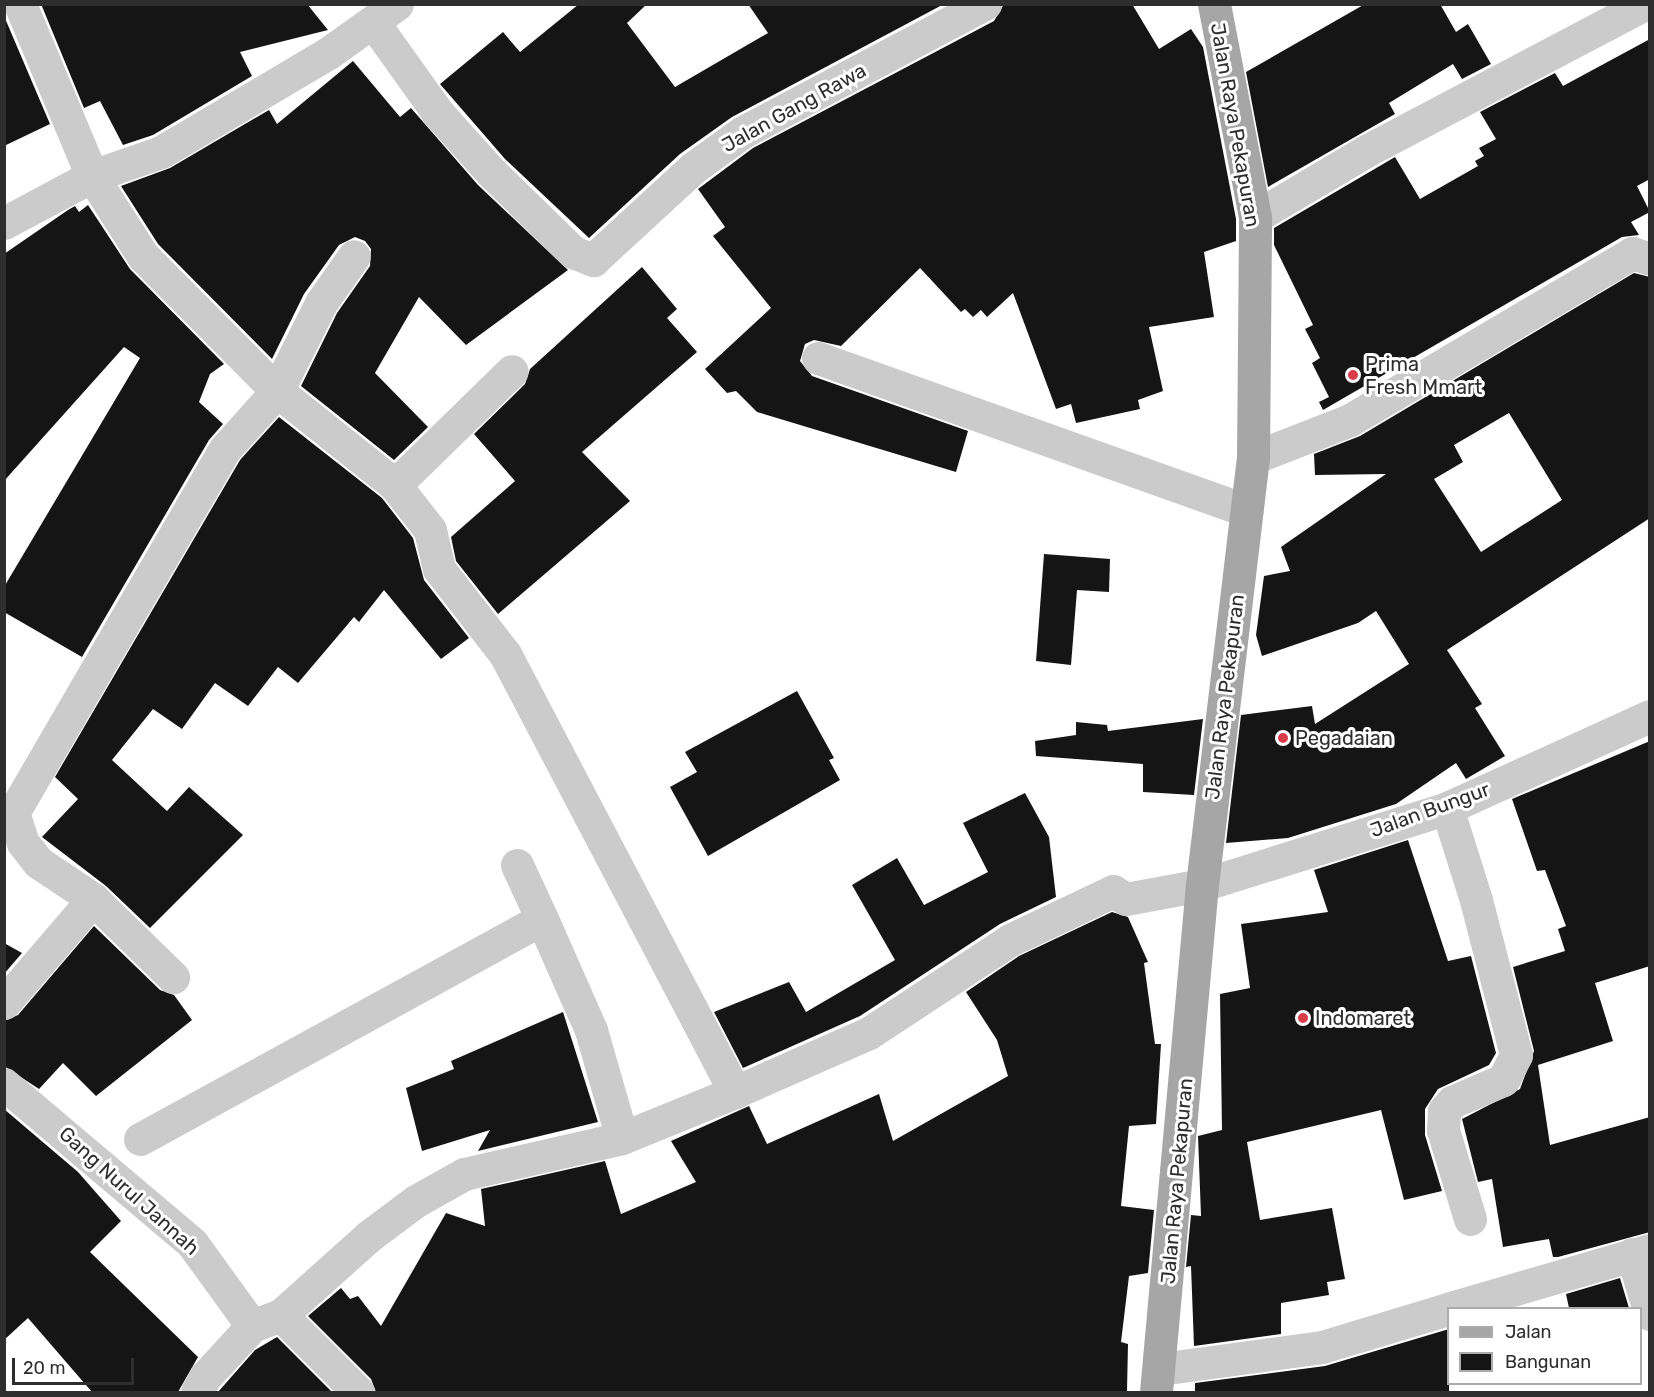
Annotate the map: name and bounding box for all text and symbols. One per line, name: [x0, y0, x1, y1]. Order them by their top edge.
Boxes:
street label: Jalan Raya Pekapuran: [1205, 21, 1265, 229]
street label: Jalan Gang Rawa: [718, 58, 870, 158]
place label: Prima Fresh Mmart: [1365, 352, 1482, 399]
marker: Prima Fresh Mmart: [1346, 368, 1360, 382]
street label: Jalan Raya Pekapuran: [1200, 593, 1250, 801]
place label: Pegadaian: [1295, 726, 1393, 750]
marker: Pegadaian: [1276, 731, 1290, 745]
street label: Jalan Bungur: [1367, 777, 1493, 843]
place label: Indomaret: [1315, 1006, 1411, 1030]
marker: Indomaret: [1296, 1011, 1310, 1025]
street label: Jalan Raya Pekapuran: [1156, 1077, 1198, 1285]
street label: Gang Nurul Jannah: [54, 1122, 204, 1260]
legend: [1447, 1307, 1642, 1385]
text: Jalan: [1505, 1321, 1552, 1343]
scale bar: [15, 1346, 136, 1384]
text: Bangunan: [1505, 1351, 1591, 1373]
text: 20 m: [23, 1357, 65, 1379]

